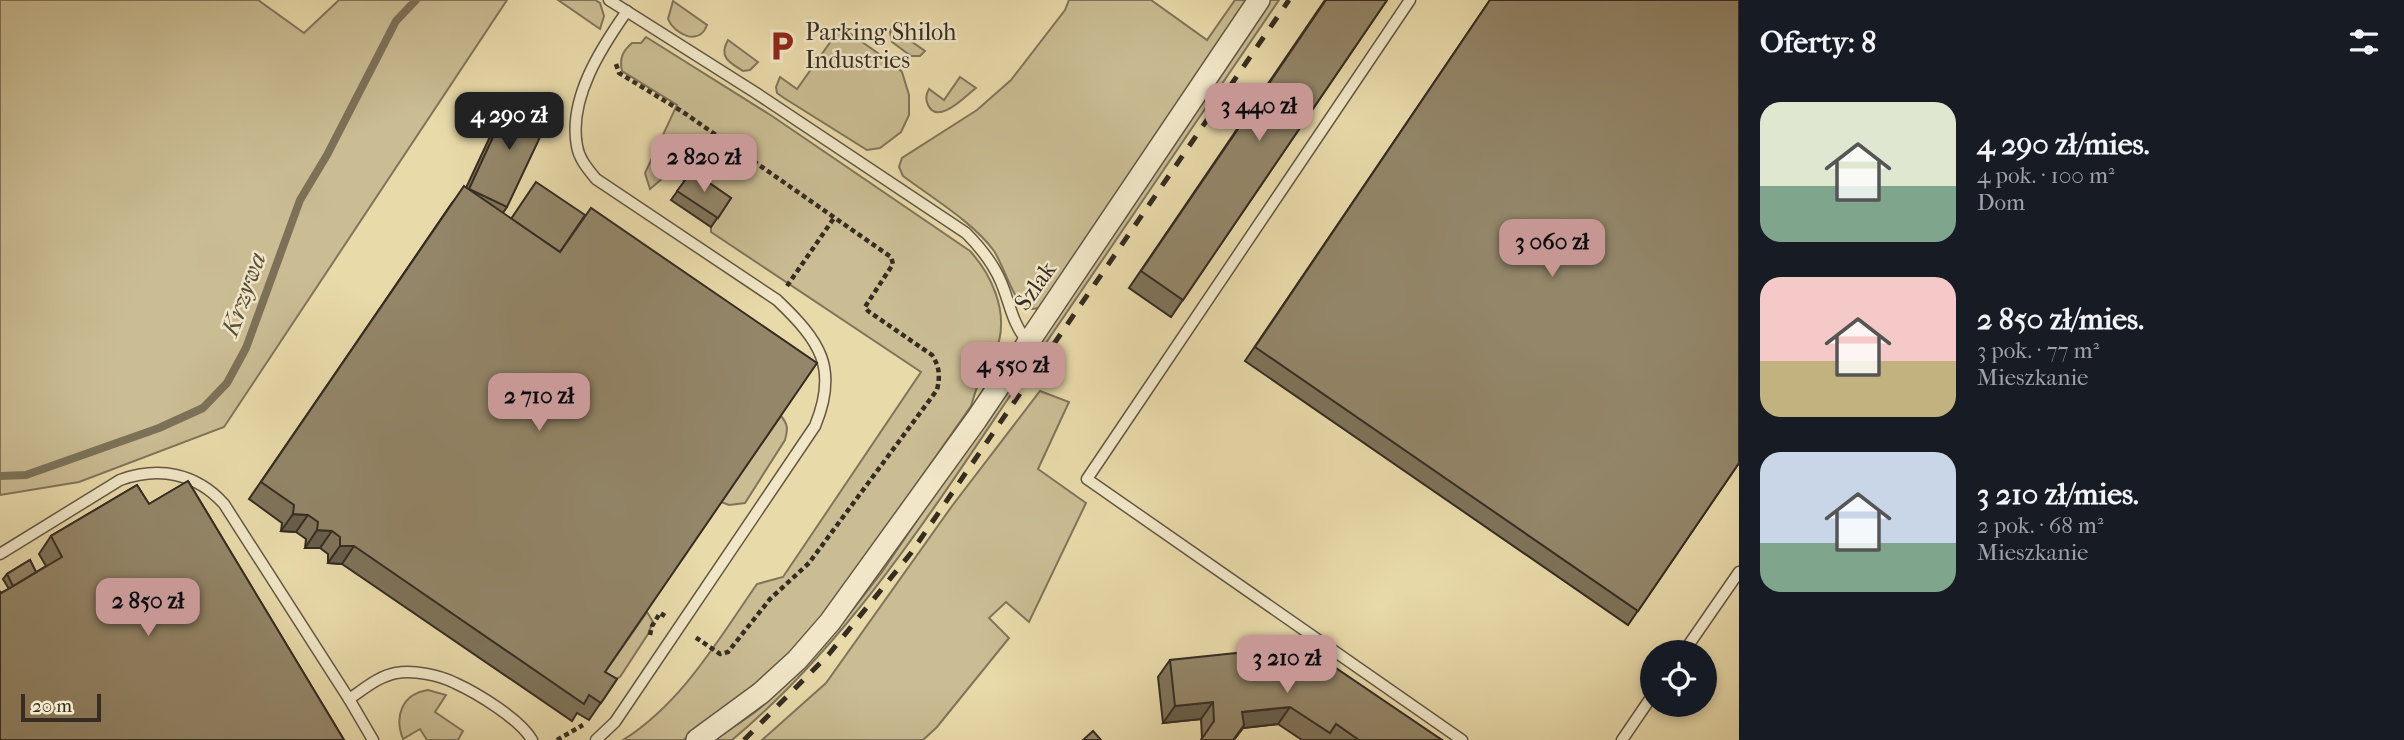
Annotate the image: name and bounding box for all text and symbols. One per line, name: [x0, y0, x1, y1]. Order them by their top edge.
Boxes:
place label: Parking Shiloh Industries: [805, 18, 957, 74]
icon: filters: [2345, 23, 2383, 61]
text: Oferty: 8: [1760, 25, 1876, 60]
parking icon: Parking Shiloh Industries: [765, 29, 799, 63]
pin: 3 440 zł: [1187, 83, 1331, 143]
pin: 4 290 zł: [437, 92, 581, 152]
text: 3 440 zł: [1221, 92, 1297, 119]
text: 4 290 zł: [471, 101, 547, 128]
text: 4 290 zł/mies.: [1977, 127, 2149, 162]
icon: home: [1816, 130, 1900, 214]
pin: 2 820 zł: [632, 134, 776, 194]
text: 2 820 zł: [667, 143, 741, 170]
text: 4 pok. · 100 m²: [1977, 162, 2115, 189]
text: Dom: [1977, 189, 2025, 216]
pin: 3 060 zł: [1480, 219, 1624, 279]
text: 3 060 zł: [1515, 228, 1589, 255]
water label: Krzywa: [213, 248, 273, 342]
street label: Szlak: [1008, 256, 1062, 316]
text: 2 850 zł/mies.: [1977, 302, 2144, 337]
icon: home: [1816, 305, 1900, 389]
text: 3 pok. · 77 m²: [1977, 337, 2099, 364]
pin: 4 550 zł: [941, 342, 1085, 402]
text: 4 550 zł: [977, 351, 1049, 378]
text: Mieszkanie: [1977, 364, 2089, 391]
pin: 2 710 zł: [467, 374, 611, 433]
text: 2 710 zł: [504, 382, 574, 409]
text: 3 210 zł/mies.: [1977, 477, 2139, 512]
icon: home: [1816, 480, 1900, 564]
text: 2 pok. · 68 m²: [1977, 512, 2103, 539]
text: Mieszkanie: [1977, 539, 2089, 566]
pin: 2 850 zł: [76, 578, 220, 638]
text: 2 850 zł: [112, 587, 184, 614]
pin: 3 210 zł: [1215, 636, 1359, 695]
map controls: [1640, 640, 1717, 717]
button: locate: [1640, 640, 1717, 717]
text: 3 210 zł: [1253, 644, 1321, 671]
scale bar: [21, 691, 102, 723]
text: 20 m: [32, 695, 72, 717]

